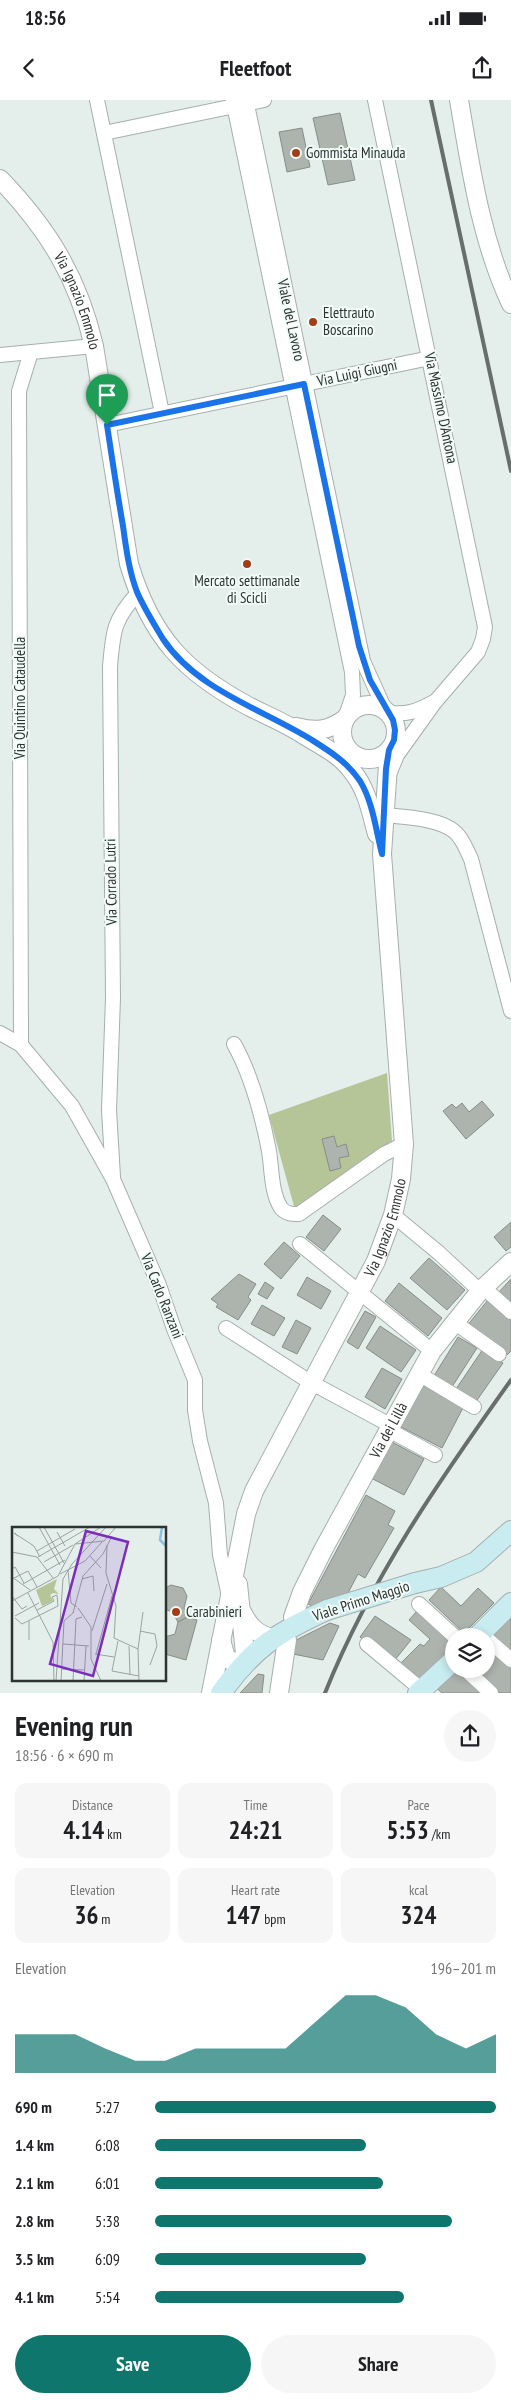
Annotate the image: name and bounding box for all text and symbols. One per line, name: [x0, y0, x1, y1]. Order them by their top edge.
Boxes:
text: 18:56: [25, 6, 66, 30]
icon: back: [15, 54, 43, 82]
text: Fleetfoot: [220, 54, 291, 82]
icon: share: [468, 54, 496, 82]
place label: Gommista Minauda: [306, 143, 405, 162]
marker: Gommista Minauda: [290, 147, 302, 159]
street label: Via Ignazio Emmolo: [50, 248, 104, 351]
street label: Viale del Lavoro: [273, 276, 309, 363]
place label: Elettrauto Boscarino: [323, 303, 374, 339]
marker: Elettrauto Boscarino: [307, 316, 319, 328]
street label: Via Massimo D'Antona: [420, 350, 463, 465]
street label: Via Luigi Giugni: [314, 355, 399, 390]
pin: [86, 374, 128, 425]
icon: arrive: [93, 381, 121, 409]
marker: Mercato settimanale di Scicli: [241, 558, 253, 570]
place label: Mercato settimanale di Scicli: [194, 571, 300, 607]
street label: Via Quintino Cataudella: [10, 637, 29, 760]
street label: Via Corrado Lutri: [100, 838, 121, 927]
street label: Via Ignazio Emmolo: [359, 1176, 410, 1281]
street label: Via Carlo Ranzani: [136, 1249, 188, 1341]
street label: Via dei Lillà: [365, 1399, 411, 1462]
inset map: [12, 1527, 166, 1680]
street label: Viale Primo Maggio: [309, 1576, 412, 1625]
place label: Carabinieri: [186, 1602, 242, 1621]
marker: Carabinieri: [170, 1606, 182, 1618]
map controls: [445, 1628, 495, 1678]
button: layers: [445, 1628, 495, 1678]
text: Evening run: [15, 1707, 133, 1744]
button: share: [444, 1710, 496, 1762]
text: 18:56 · 6 × 690 m: [15, 1745, 113, 1765]
text: Distance: [72, 1796, 113, 1814]
text: Time: [243, 1796, 268, 1814]
text: Pace: [407, 1796, 430, 1814]
text: 4.14: [63, 1814, 104, 1846]
text: 24:21: [228, 1814, 283, 1846]
text: 5:53: [387, 1814, 429, 1846]
text: km: [104, 1825, 122, 1843]
text: /km: [429, 1825, 450, 1843]
text: Elevation: [70, 1881, 115, 1899]
text: Heart rate: [231, 1881, 280, 1899]
text: kcal: [409, 1881, 428, 1899]
text: 36: [75, 1899, 98, 1931]
text: 147: [225, 1899, 261, 1931]
text: 324: [401, 1899, 436, 1931]
text: m: [98, 1910, 111, 1928]
text: bpm: [261, 1910, 286, 1928]
text: Elevation: [15, 1958, 66, 1978]
text: 196–201 m: [431, 1958, 496, 1978]
text: 690 m: [15, 2097, 52, 2117]
text: 5:27: [95, 2097, 120, 2117]
text: 1.4 km: [15, 2135, 54, 2155]
text: 6:08: [95, 2135, 120, 2155]
text: 2.1 km: [15, 2173, 54, 2193]
text: 6:01: [95, 2173, 120, 2193]
text: 2.8 km: [15, 2211, 54, 2231]
text: 5:38: [95, 2211, 120, 2231]
text: 3.5 km: [15, 2249, 54, 2269]
text: 6:09: [95, 2249, 120, 2269]
text: 4.1 km: [15, 2287, 54, 2307]
text: 5:54: [95, 2287, 120, 2307]
button: Save: [15, 2335, 251, 2393]
button: Share: [261, 2335, 496, 2393]

